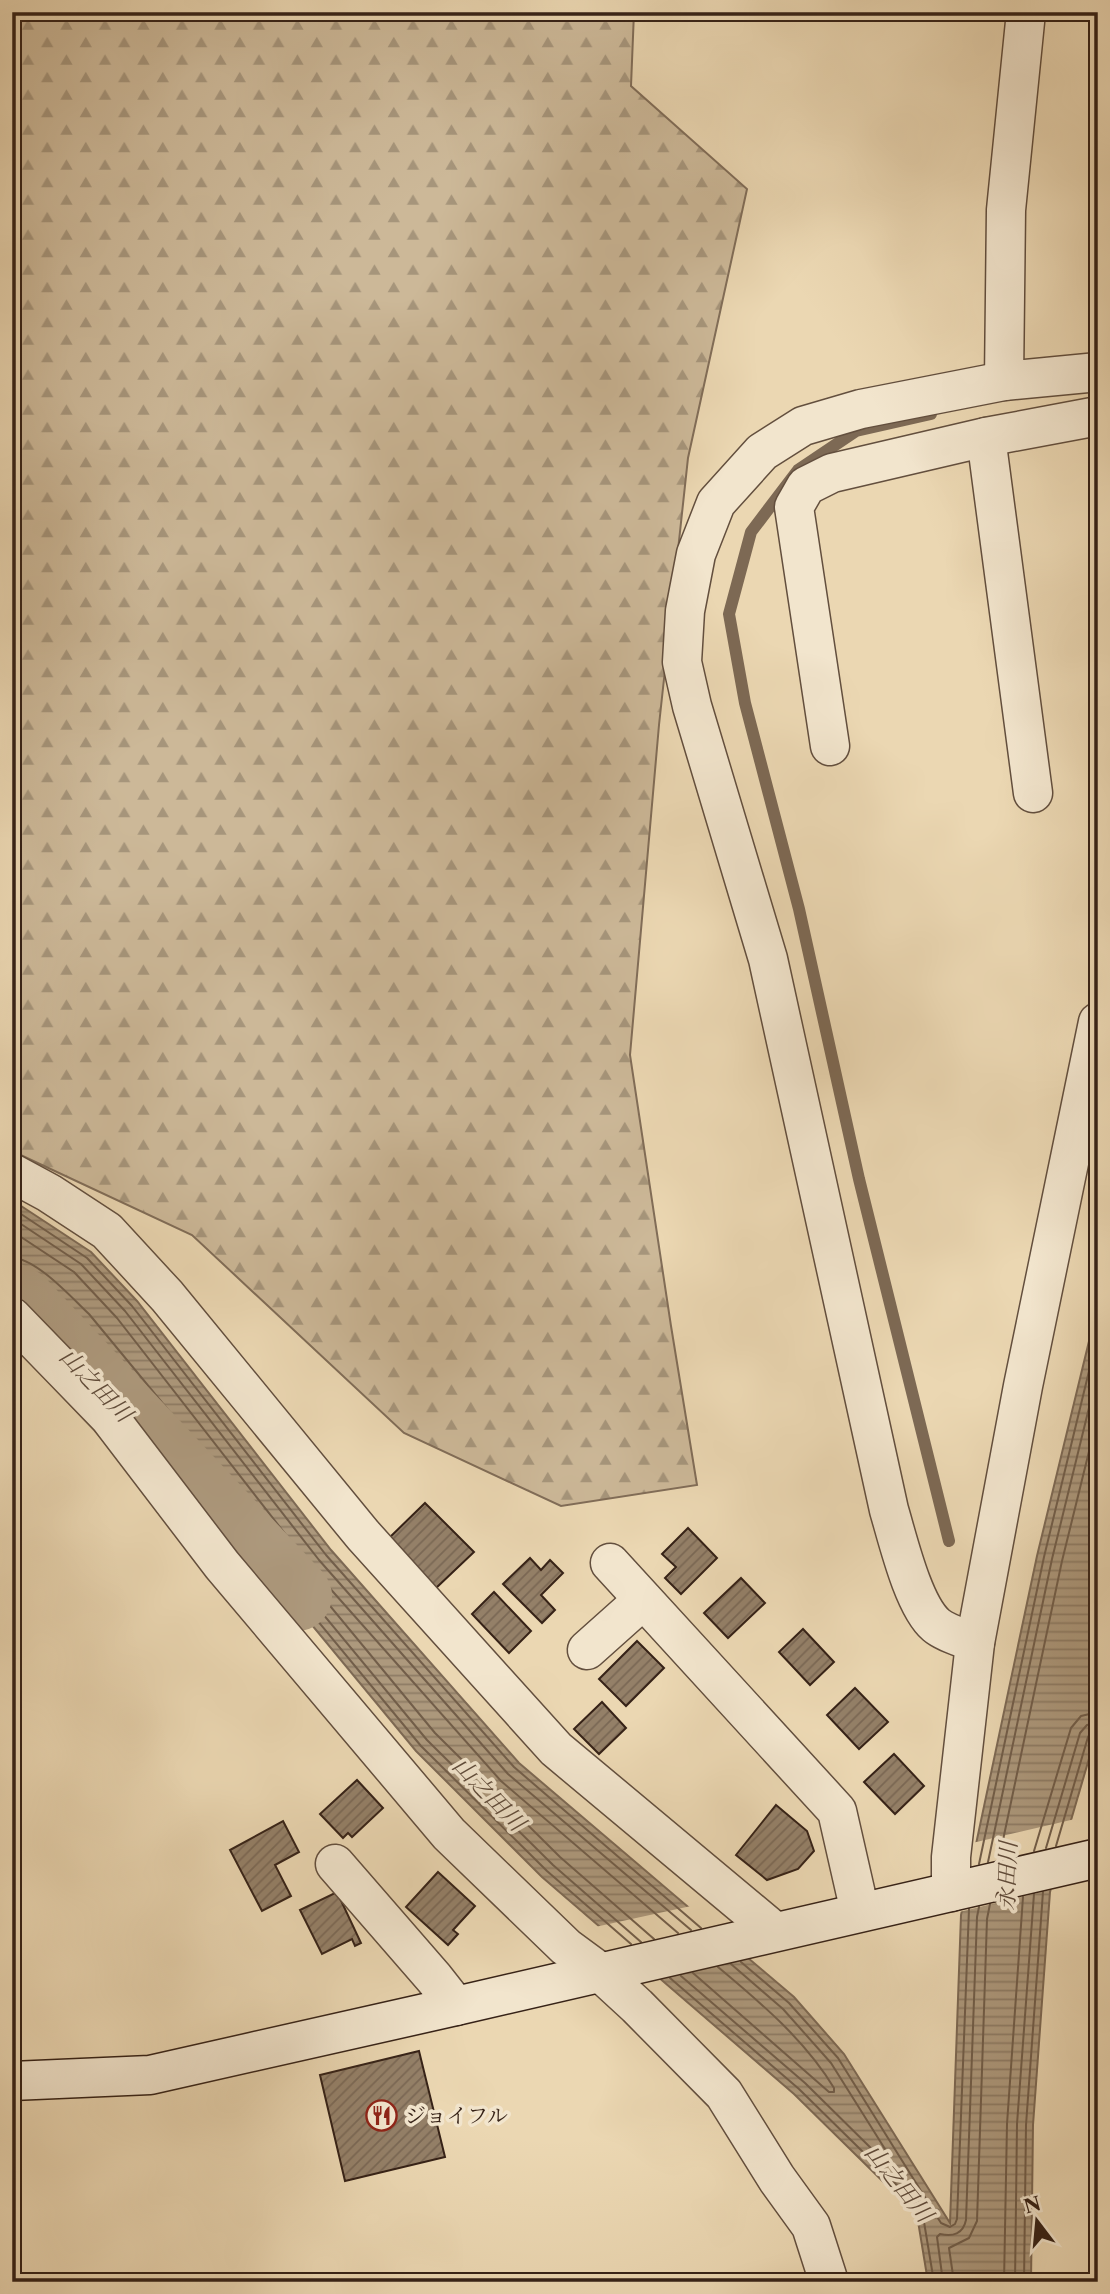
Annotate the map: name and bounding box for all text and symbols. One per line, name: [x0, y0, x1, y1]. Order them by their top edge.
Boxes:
water label: 山之田川: [54, 1342, 140, 1430]
water label: 山之田川: [447, 1751, 533, 1839]
water label: 永田川: [992, 1838, 1022, 1911]
restaurant icon: ジョイフル: [365, 2099, 399, 2133]
place label: ジョイフル: [405, 2103, 508, 2128]
water label: 山之田川: [859, 2138, 941, 2230]
north arrow: [1002, 2186, 1072, 2256]
text: N: [1021, 2192, 1044, 2218]

